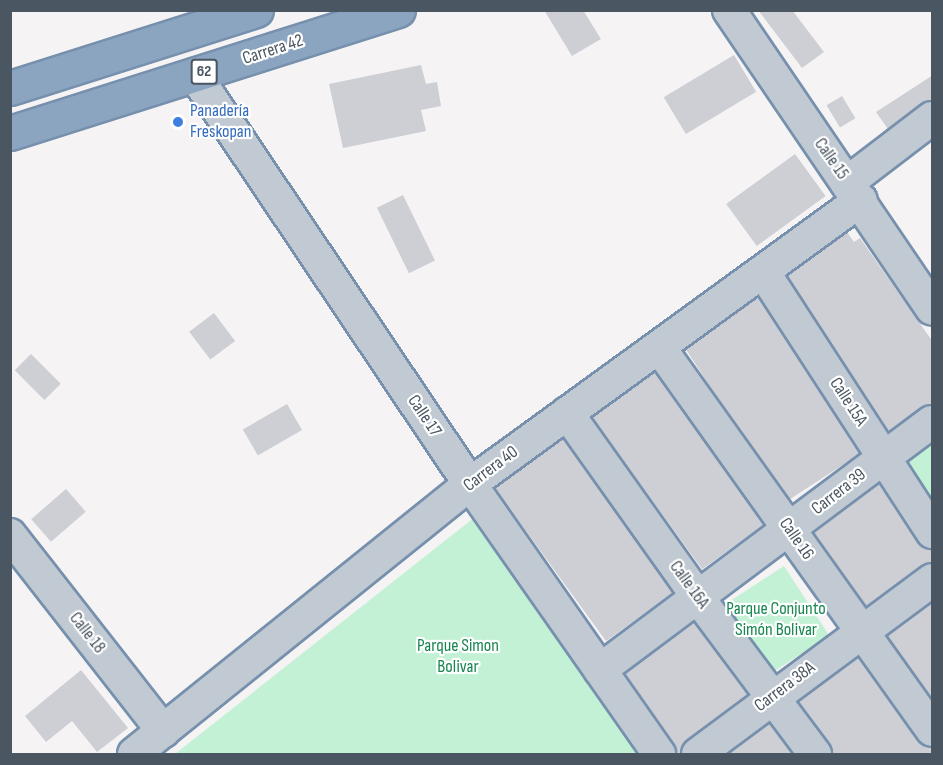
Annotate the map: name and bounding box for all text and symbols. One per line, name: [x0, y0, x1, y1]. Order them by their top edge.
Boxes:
street label: Carrera 42: [240, 30, 306, 70]
road number: 62: [190, 59, 218, 85]
place label: Panadería Freskopan: [190, 101, 252, 144]
marker: Panadería Freskopan: [171, 115, 185, 129]
street label: Calle 15: [809, 134, 853, 184]
street label: Calle 15A: [824, 374, 872, 430]
street label: Calle 17: [402, 391, 446, 441]
street label: Carrera 40: [459, 441, 523, 497]
street label: Carrera 39: [808, 464, 870, 520]
street label: Calle 16: [774, 514, 818, 564]
street label: Calle 16A: [664, 557, 714, 613]
park label: Parque Conjunto Simón Bolivar: [726, 599, 826, 642]
street label: Calle 18: [64, 608, 110, 658]
park label: Parque Simon Bolivar: [417, 636, 499, 678]
street label: Carrera 38A: [750, 657, 820, 717]

